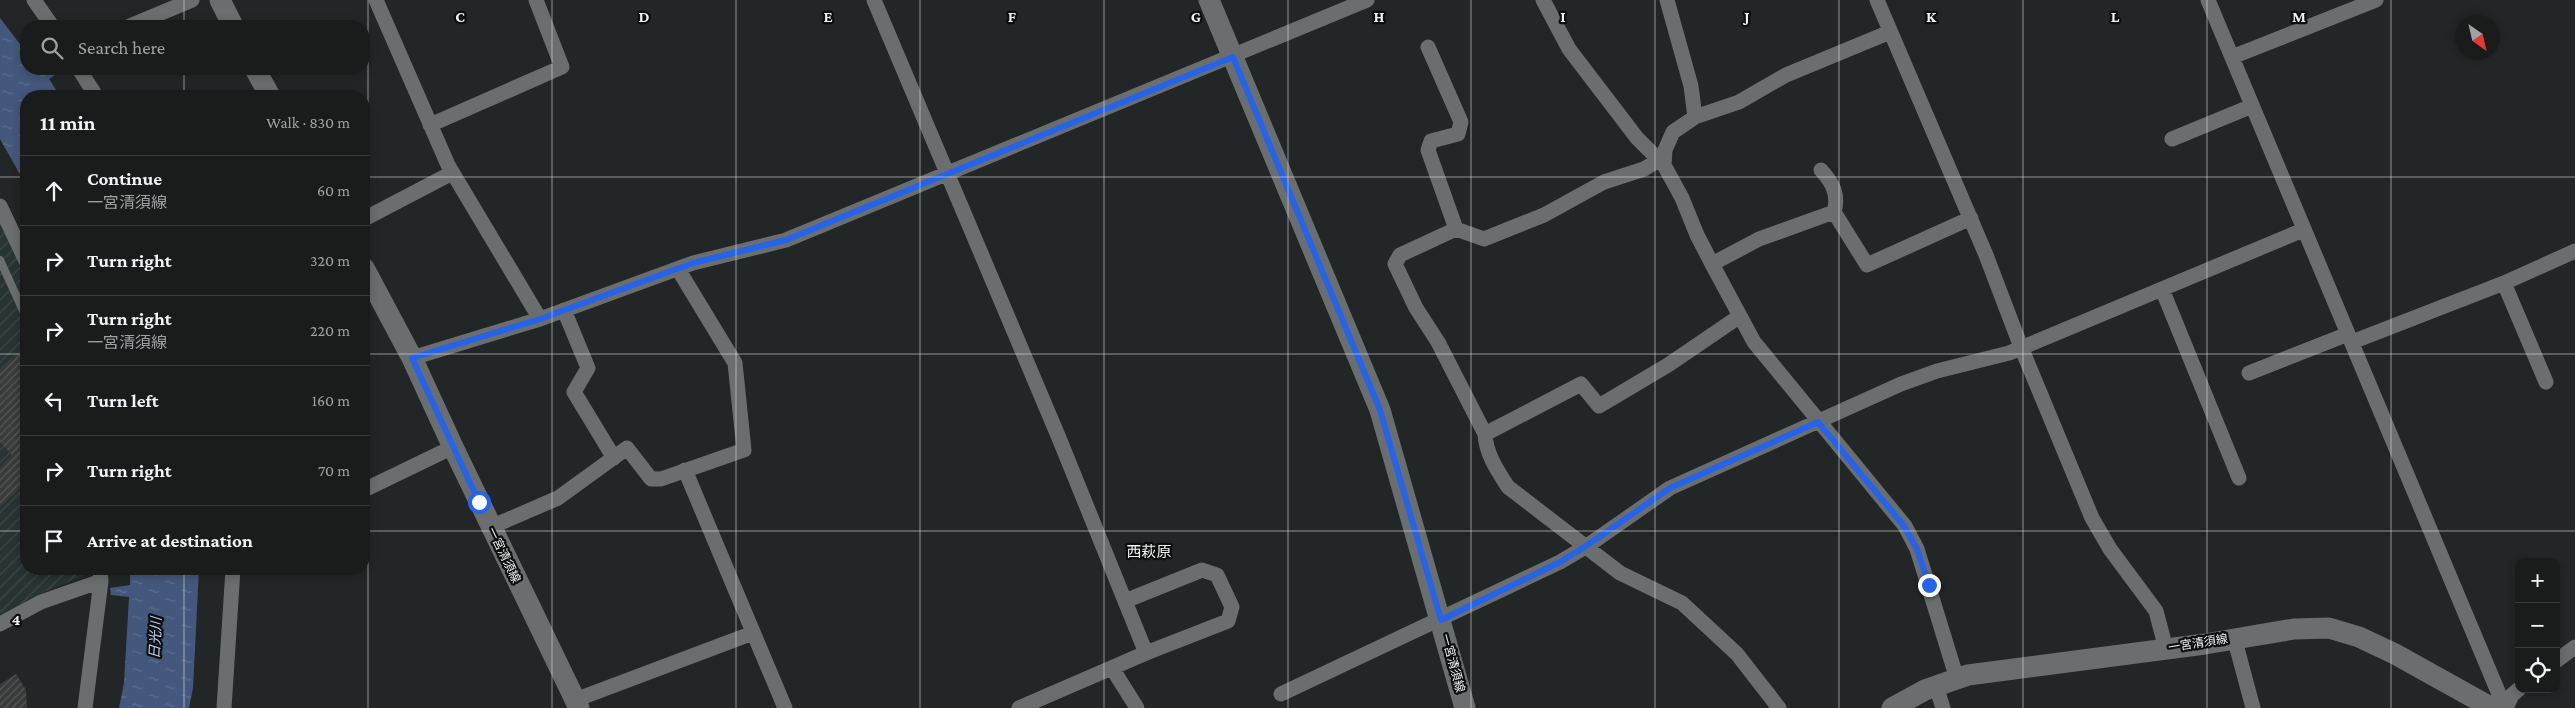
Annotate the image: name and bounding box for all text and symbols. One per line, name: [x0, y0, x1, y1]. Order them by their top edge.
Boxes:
text: C: [455, 8, 465, 25]
text: D: [638, 8, 650, 25]
text: E: [823, 8, 833, 25]
text: F: [1008, 8, 1017, 25]
text: G: [1191, 8, 1201, 25]
text: H: [1374, 8, 1385, 25]
text: I: [1560, 8, 1566, 25]
text: J: [1742, 8, 1750, 25]
text: K: [1926, 8, 1937, 25]
text: L: [2111, 8, 2120, 25]
text: M: [2292, 8, 2306, 25]
north arrow: [2455, 15, 2500, 60]
search box: [20, 20, 370, 75]
icon: search: [38, 34, 66, 62]
text: Search here: [78, 37, 165, 58]
text: 11 min: [40, 111, 96, 135]
text: Walk · 830 m: [266, 114, 350, 131]
text: Continue: [87, 168, 162, 189]
icon: ahead: [40, 177, 68, 205]
text: 60 m: [317, 182, 350, 199]
text: 一宮清須線: [87, 194, 167, 211]
icon: right: [40, 247, 68, 275]
text: Turn right: [87, 250, 172, 271]
text: 320 m: [310, 252, 350, 269]
text: Turn right: [87, 308, 172, 329]
icon: right: [40, 317, 68, 345]
text: 220 m: [310, 322, 350, 339]
text: 一宮清須線: [87, 334, 167, 351]
icon: left: [40, 387, 68, 415]
text: Turn left: [87, 390, 159, 411]
text: 160 m: [312, 392, 350, 409]
icon: right: [40, 457, 68, 485]
text: Turn right: [87, 460, 172, 481]
text: 70 m: [318, 462, 350, 479]
route start: [468, 491, 491, 514]
street label: 一宮清須線: [485, 525, 523, 585]
icon: arrive: [40, 527, 68, 555]
text: Arrive at destination: [87, 530, 253, 551]
district label: 西萩原: [1126, 544, 1172, 560]
map controls: [2515, 558, 2560, 693]
button: +: [2515, 558, 2560, 603]
route end: [1918, 574, 1941, 597]
button: −: [2515, 603, 2560, 648]
text: 4: [12, 611, 21, 628]
water label: 日光川: [146, 615, 164, 659]
street label: 一宮清須線: [2167, 631, 2229, 655]
street label: 一宮清須線: [1438, 632, 1468, 694]
button: locate: [2515, 648, 2560, 693]

